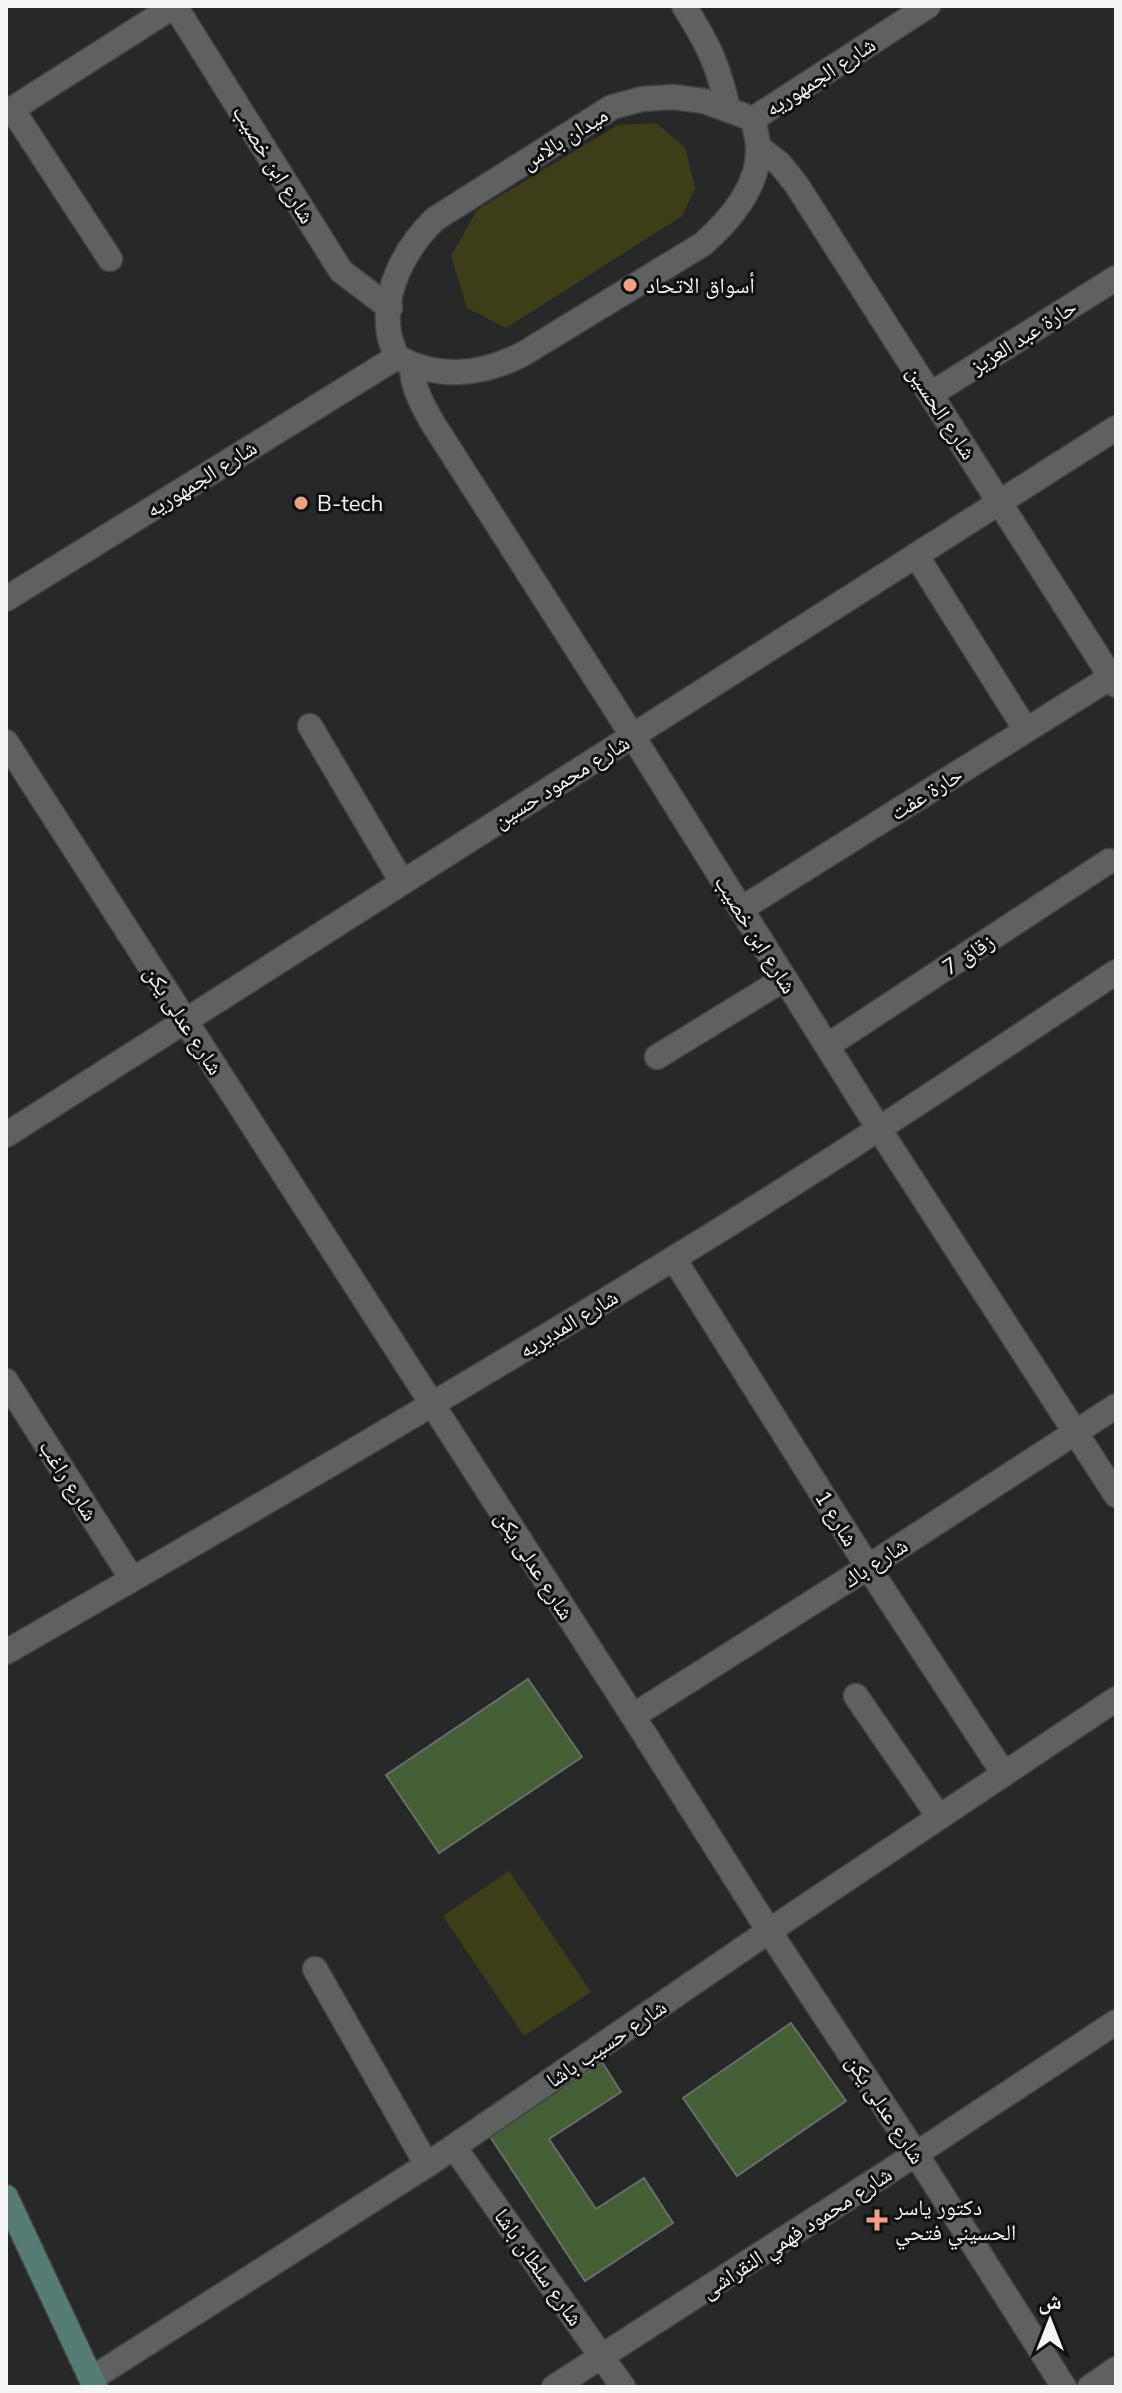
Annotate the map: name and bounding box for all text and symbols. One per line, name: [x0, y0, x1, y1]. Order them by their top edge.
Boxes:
street label: شارع الجمهوريه: [760, 30, 881, 124]
street label: شارع ابن خصيب: [225, 100, 321, 229]
street label: ميدان بالاس: [515, 100, 614, 177]
place label: أسواق الاتحاد: [646, 271, 755, 301]
marker: أسواق الاتحاد: [621, 276, 639, 294]
street label: حارة عبد العزيز: [964, 292, 1083, 382]
street label: شارع الحسين: [899, 359, 983, 466]
street label: شارع الجمهوريه: [140, 433, 263, 525]
place label: B-tech: [317, 489, 383, 519]
marker: B-tech: [292, 494, 310, 512]
street label: شارع محمود حسين: [488, 728, 635, 836]
street label: حارة عفت: [885, 760, 969, 828]
street label: شارع ابن خصيب: [707, 870, 803, 999]
street label: زقاق 7: [937, 927, 1000, 983]
street label: شارع عدلى يكن: [137, 960, 230, 1081]
street label: شارع المديريه: [513, 1282, 624, 1365]
street label: شارع راغب: [32, 1434, 105, 1527]
street label: شارع 1: [807, 1485, 865, 1552]
street label: شارع عدلى يكن: [488, 1505, 581, 1626]
street label: شارع باك: [837, 1531, 914, 1595]
street label: شارع حسيب باشا: [540, 1992, 673, 2095]
street label: شارع عدلى يكن: [839, 2049, 932, 2170]
street label: شارع محمود فهمي النقراشى: [695, 2160, 899, 2307]
place label: دكتور ياسر الحسيني فتحي: [894, 2193, 1016, 2250]
street label: شارع سلطان باشا: [487, 2203, 590, 2332]
marker: دكتور ياسر الحسيني فتحي: [866, 2209, 888, 2231]
north arrow: [1010, 2281, 1090, 2361]
text: ش: [1038, 2287, 1062, 2317]

